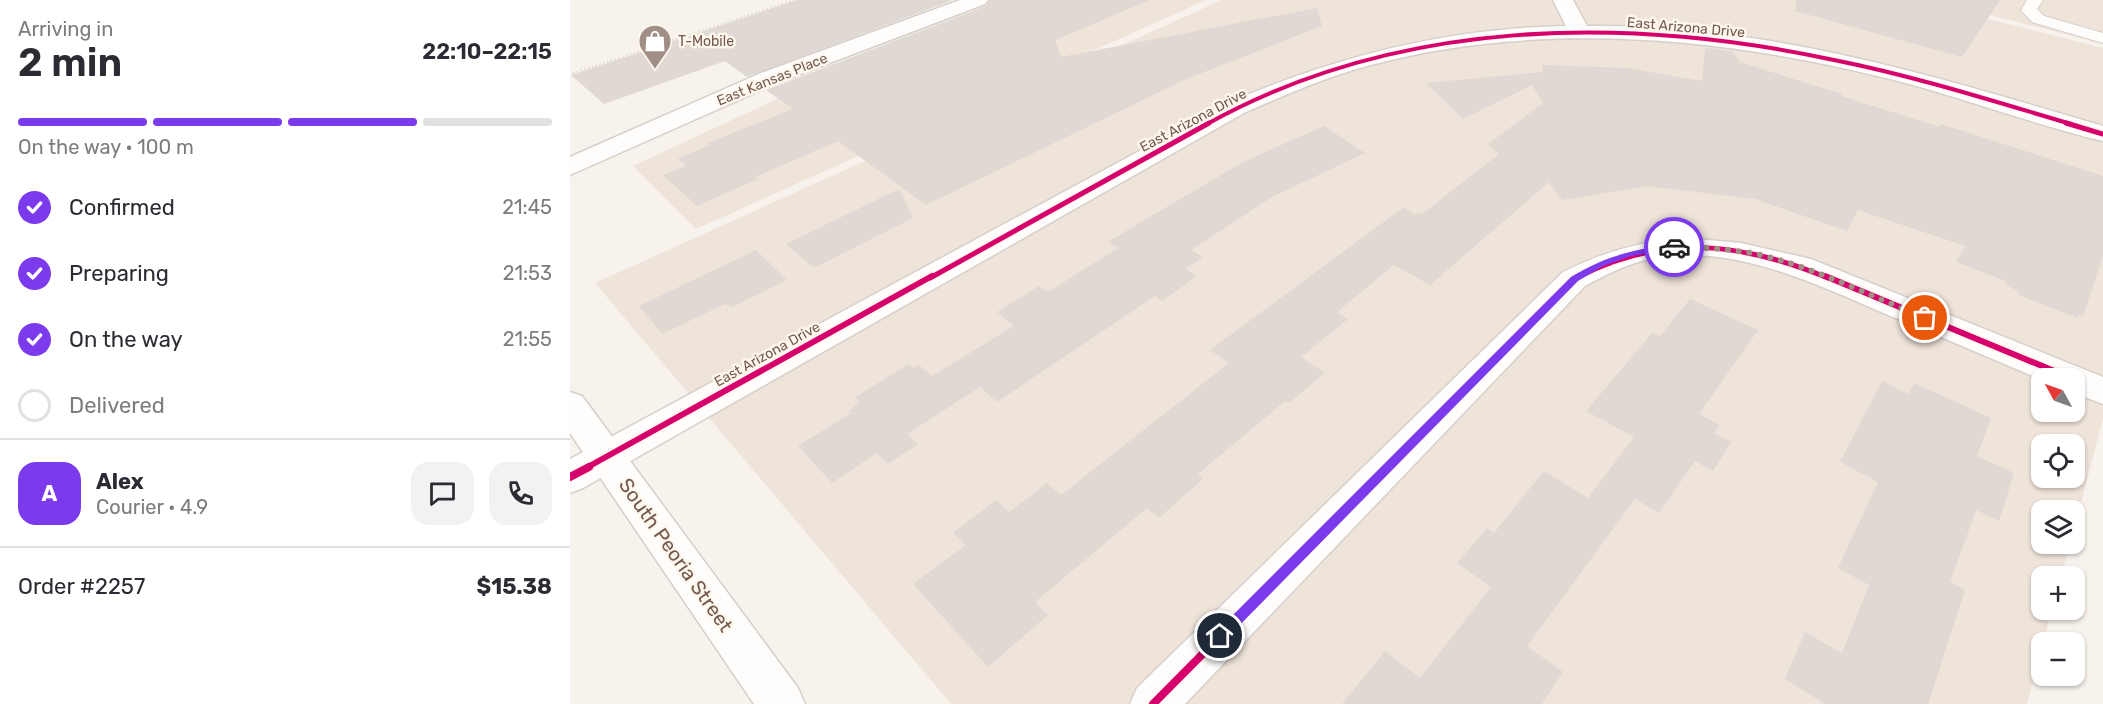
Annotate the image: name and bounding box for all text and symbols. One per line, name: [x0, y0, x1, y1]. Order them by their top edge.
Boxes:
street label: East Arizona Drive: [1626, 14, 1746, 41]
text: Arriving in: [18, 17, 113, 41]
shop icon: T-Mobile: [637, 23, 673, 70]
place label: T-Mobile: [678, 33, 734, 50]
text: 22:10–22:15: [422, 38, 552, 65]
text: 2 min: [18, 40, 122, 86]
street label: East Kansas Place: [714, 49, 830, 109]
street label: East Arizona Drive: [1137, 85, 1250, 156]
text: On the way · 100 m: [18, 135, 194, 159]
icon: check: [18, 191, 51, 224]
text: Confirmed: [69, 194, 175, 221]
text: 21:45: [502, 195, 552, 219]
courier: [1644, 217, 1704, 277]
icon: car: [1658, 231, 1691, 264]
icon: check: [18, 257, 51, 290]
text: Preparing: [69, 260, 169, 287]
text: 21:53: [503, 261, 552, 285]
pin: [1899, 292, 1950, 343]
icon: bag: [1908, 301, 1941, 334]
street label: East Arizona Drive: [711, 318, 823, 391]
icon: check: [18, 323, 51, 356]
text: On the way: [69, 326, 183, 353]
text: 21:55: [503, 327, 552, 351]
north arrow: [2031, 368, 2085, 422]
map controls: [2031, 368, 2085, 686]
text: Delivered: [69, 392, 165, 419]
button: locate: [2031, 434, 2085, 488]
button: chat: [411, 462, 474, 525]
button: phone: [489, 462, 552, 525]
text: Alex: [96, 468, 144, 495]
street label: South Peoria Street: [614, 473, 738, 637]
text: A: [42, 480, 57, 507]
text: Courier · 4.9: [96, 495, 208, 519]
button: layers: [2031, 500, 2085, 554]
button: +: [2031, 566, 2085, 620]
text: Order #2257: [18, 573, 145, 600]
text: $15.38: [477, 573, 552, 600]
pin: [1194, 610, 1245, 661]
icon: home: [1203, 619, 1236, 652]
button: −: [2031, 632, 2085, 686]

